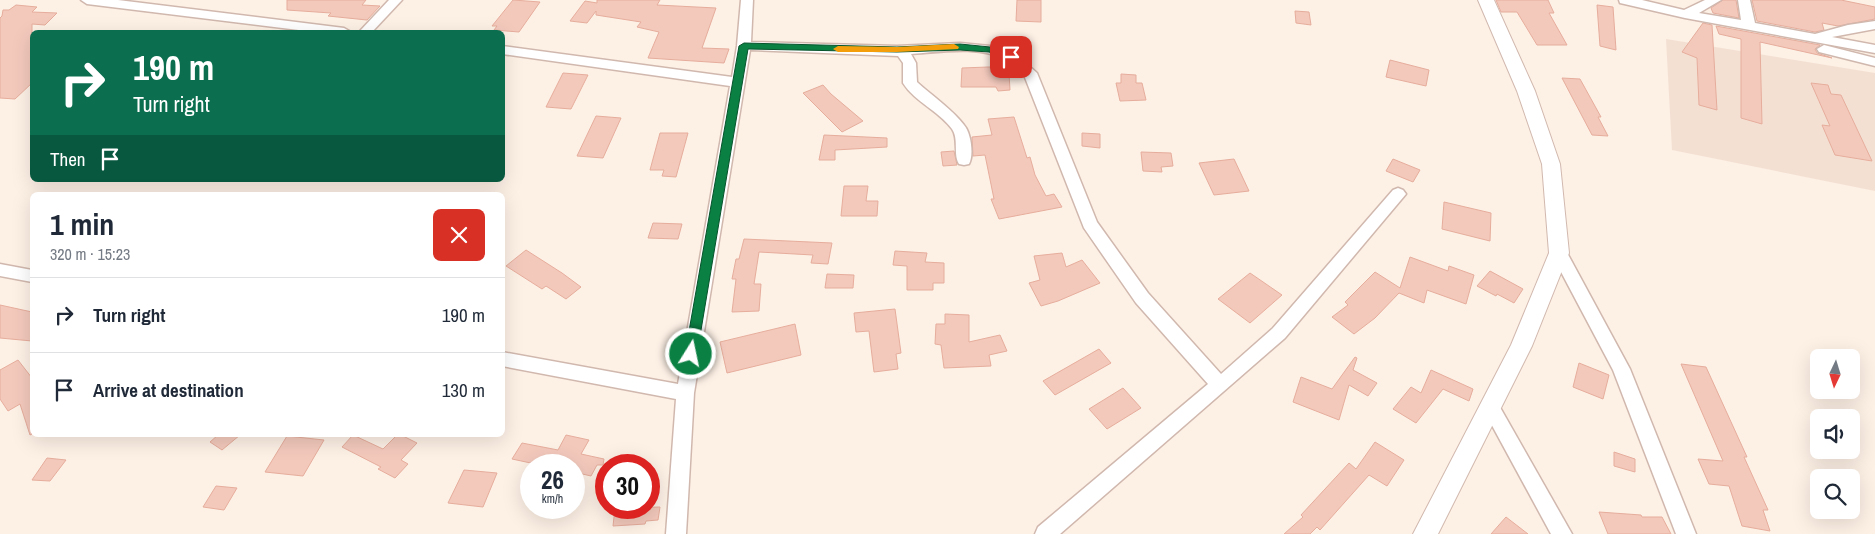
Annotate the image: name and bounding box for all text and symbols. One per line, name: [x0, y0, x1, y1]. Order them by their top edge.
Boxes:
pin: [990, 36, 1032, 78]
icon: arrive: [997, 43, 1025, 71]
text: 190 m: [133, 44, 214, 91]
icon: right: [50, 50, 115, 115]
text: Turn right: [133, 89, 210, 119]
icon: arrive: [96, 145, 124, 173]
text: Then: [50, 146, 86, 172]
text: 1 min: [50, 204, 114, 244]
button: close: [433, 209, 485, 261]
text: 320 m · 15:23: [50, 243, 130, 265]
icon: right: [50, 301, 78, 329]
text: Turn right: [93, 302, 165, 328]
text: 190 m: [442, 302, 485, 328]
position arrow: [664, 327, 716, 379]
north arrow: [1810, 349, 1860, 399]
map controls: [1810, 349, 1860, 519]
icon: arrive: [50, 376, 78, 404]
text: Arrive at destination: [93, 377, 244, 403]
text: 130 m: [442, 377, 485, 403]
button: sound: [1810, 409, 1860, 459]
speed limit sign: 30: [595, 454, 660, 519]
text: 26: [541, 463, 564, 497]
button: search: [1810, 469, 1860, 519]
text: km/h: [542, 491, 563, 507]

